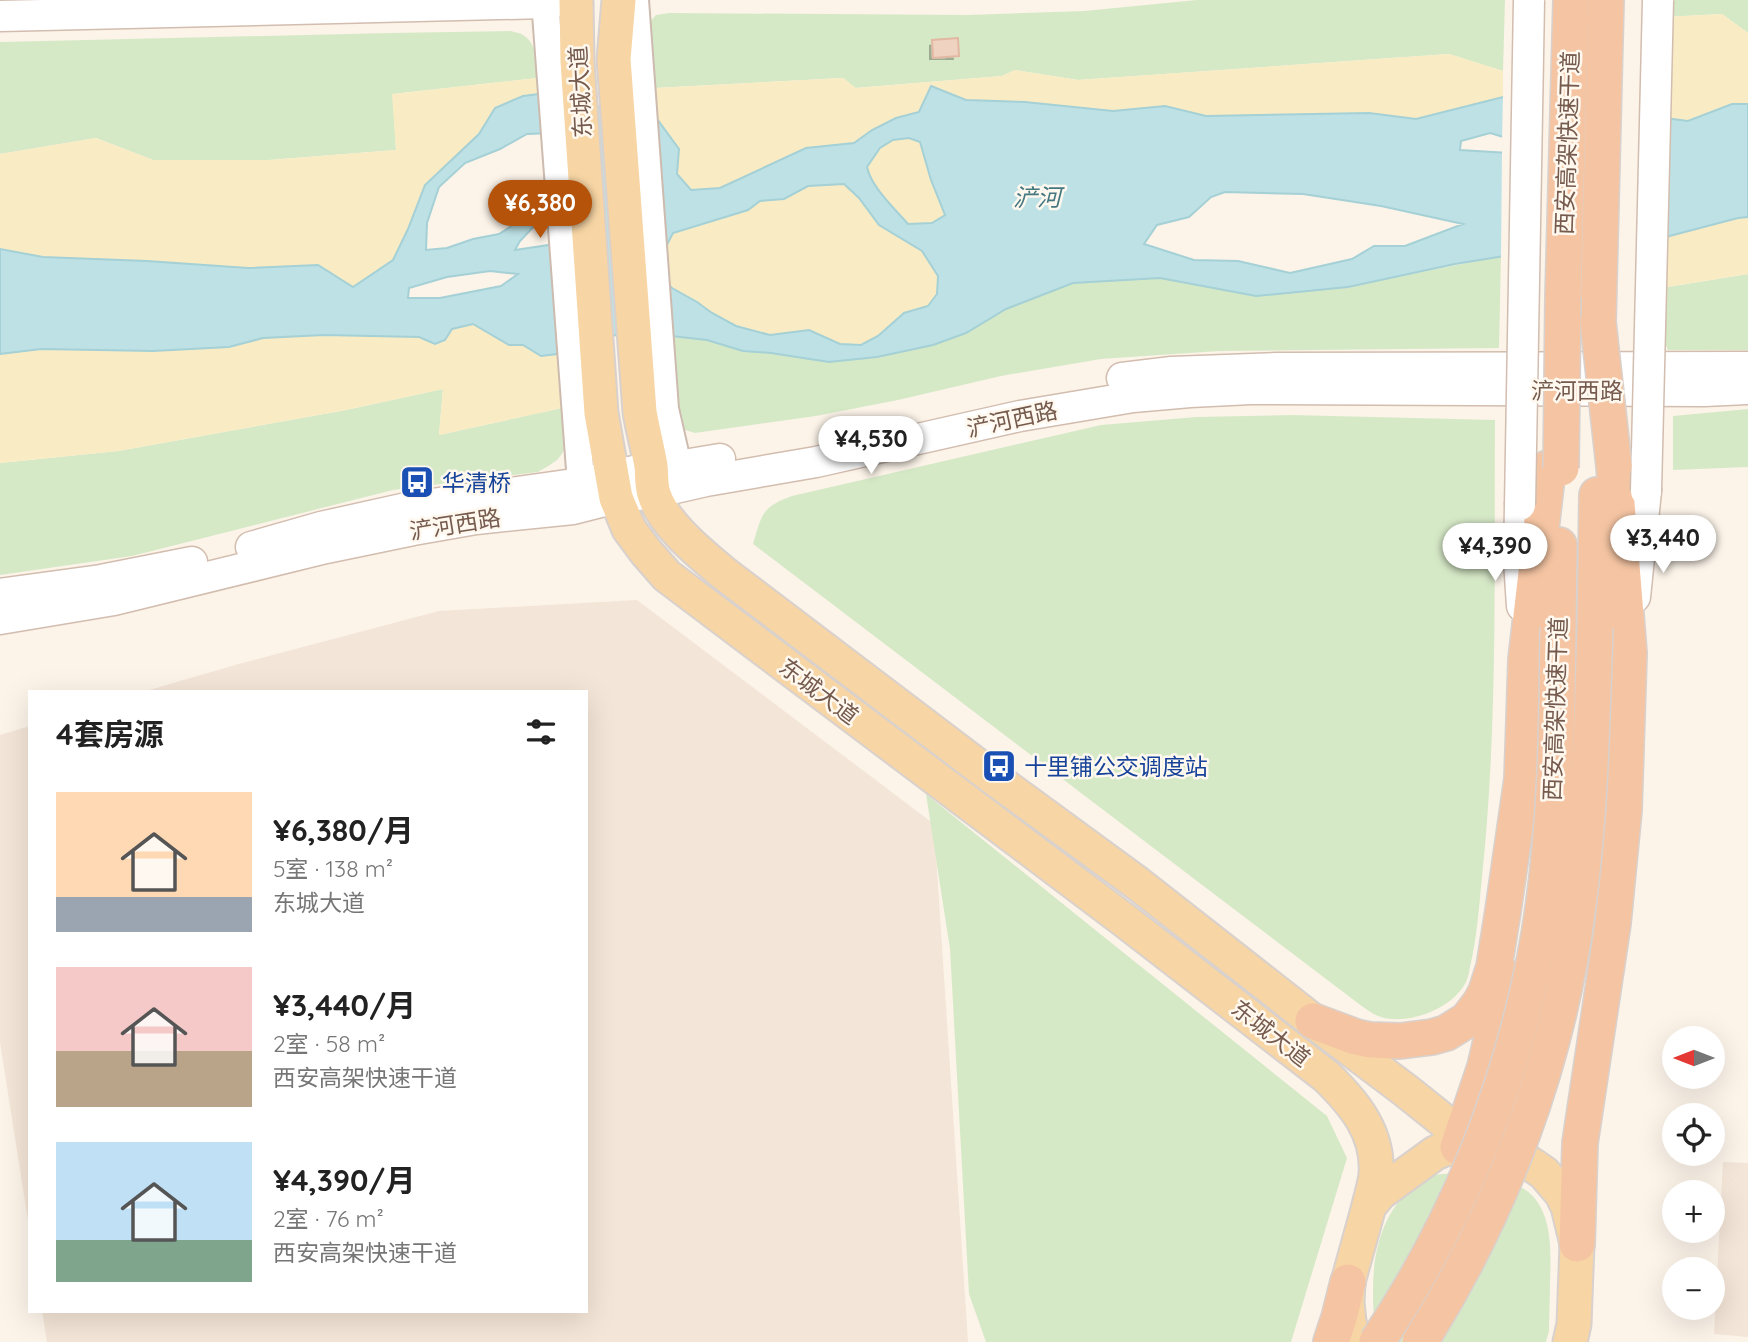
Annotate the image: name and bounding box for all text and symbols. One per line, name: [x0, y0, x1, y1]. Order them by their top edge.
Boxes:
street label: 东城大道: [563, 45, 597, 139]
street label: 西安高架快速干道: [1549, 51, 1585, 235]
pin: ¥6,380: [483, 180, 597, 240]
water label: 浐河: [1013, 182, 1065, 212]
text: ¥6,380: [504, 188, 576, 217]
street label: 浐河西路: [1531, 376, 1623, 405]
street label: 浐河西路: [964, 395, 1060, 443]
pin: ¥4,530: [814, 416, 928, 476]
text: ¥4,530: [834, 424, 908, 453]
bus stop icon: 华清桥: [398, 463, 436, 501]
place label: 华清桥: [442, 468, 511, 497]
street label: 浐河西路: [407, 502, 503, 546]
pin: ¥3,440: [1606, 516, 1720, 575]
text: ¥3,440: [1626, 523, 1700, 552]
pin: ¥4,390: [1438, 524, 1552, 583]
text: ¥4,390: [1458, 531, 1532, 560]
street label: 西安高架快速干道: [1537, 617, 1573, 801]
street label: 东城大道: [774, 652, 864, 730]
icon: filters: [522, 713, 560, 751]
text: 4套房源: [56, 715, 164, 753]
bus stop icon: 十里铺公交调度站: [980, 747, 1018, 785]
place label: 十里铺公交调度站: [1024, 752, 1208, 781]
text: ¥6,380/月: [273, 811, 414, 849]
icon: home: [112, 820, 196, 904]
text: 5室 · 138 m²: [273, 854, 393, 883]
text: 东城大道: [273, 888, 365, 917]
text: ¥3,440/月: [273, 986, 416, 1024]
street label: 东城大道: [1226, 993, 1316, 1073]
icon: home: [112, 995, 196, 1079]
north arrow: [1662, 1026, 1726, 1088]
map controls: [1662, 1026, 1725, 1320]
text: 2室 · 58 m²: [273, 1029, 385, 1058]
text: 西安高架快速干道: [273, 1063, 457, 1092]
button: locate: [1662, 1103, 1725, 1166]
text: ¥4,390/月: [273, 1161, 415, 1199]
icon: home: [112, 1170, 196, 1254]
button: +: [1662, 1180, 1725, 1243]
text: 2室 · 76 m²: [273, 1204, 384, 1233]
text: 西安高架快速干道: [273, 1238, 457, 1267]
button: −: [1662, 1257, 1725, 1320]

